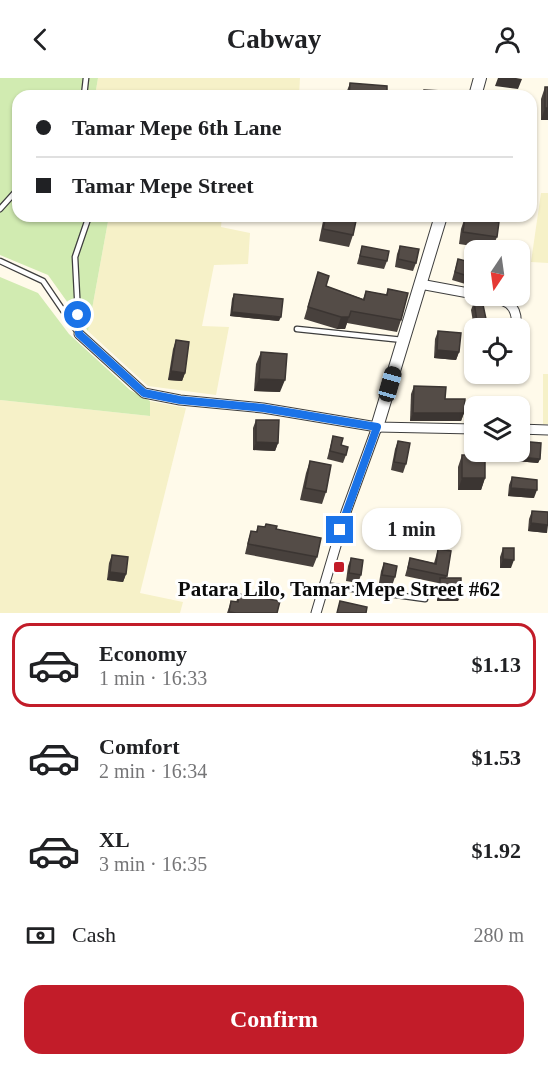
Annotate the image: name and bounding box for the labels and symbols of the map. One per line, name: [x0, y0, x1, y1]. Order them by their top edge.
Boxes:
north arrow: [464, 240, 530, 306]
route start: [64, 301, 91, 328]
car: [376, 364, 404, 404]
callout: 1 min: [361, 509, 460, 551]
route end: [326, 516, 353, 543]
marker: Patara Lilo, Tamar Mepe Street #62: [332, 560, 346, 574]
place label: Patara Lilo, Tamar Mepe Street #62: [178, 577, 500, 601]

